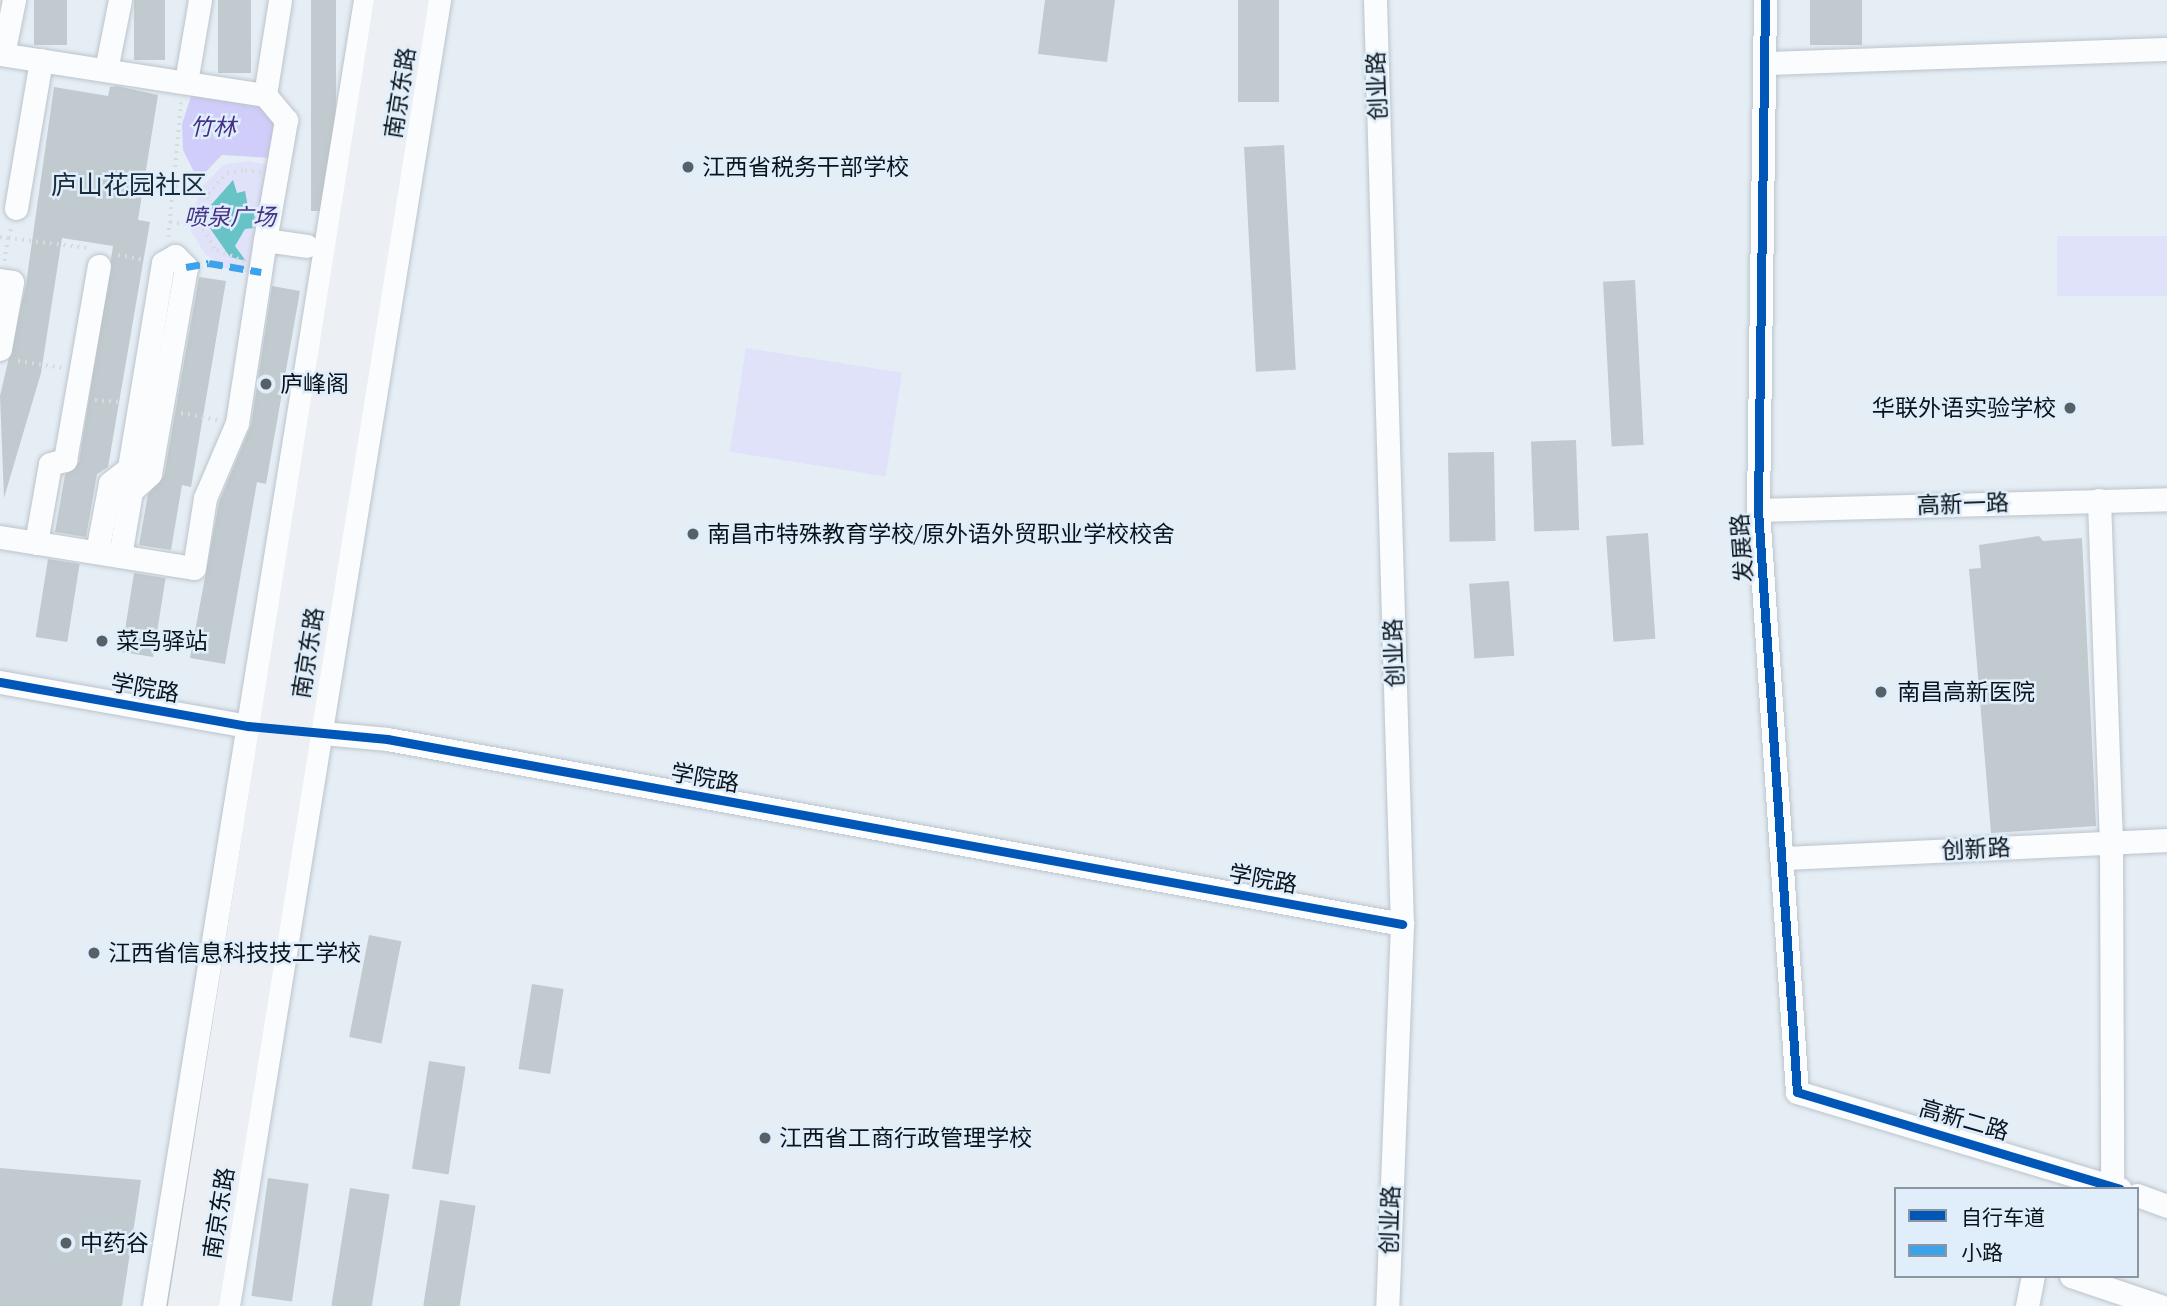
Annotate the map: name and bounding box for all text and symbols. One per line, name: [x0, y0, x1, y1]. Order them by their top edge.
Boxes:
street label: 南京东路: [379, 45, 421, 141]
street label: 创业路: [1362, 51, 1392, 121]
park label: 竹林: [190, 113, 236, 141]
place label: 江西省税务干部学校: [702, 153, 909, 181]
marker: 江西省税务干部学校: [680, 159, 696, 175]
district label: 庐山花园社区: [51, 169, 207, 201]
park label: 喷泉广场: [184, 203, 276, 231]
place label: 庐峰阁: [280, 370, 349, 398]
marker: 庐峰阁: [258, 376, 274, 392]
place label: 华联外语实验学校: [1872, 394, 2056, 422]
marker: 华联外语实验学校: [2062, 400, 2078, 416]
street label: 高新一路: [1917, 489, 2009, 519]
street label: 发展路: [1726, 513, 1758, 583]
place label: 南昌市特殊教育学校/原外语外贸职业学校校舍: [707, 520, 1175, 548]
marker: 南昌市特殊教育学校/原外语外贸职业学校校舍: [685, 526, 701, 542]
street label: 南京东路: [287, 605, 329, 701]
street label: 创业路: [1379, 618, 1409, 688]
place label: 菜鸟驿站: [116, 627, 208, 655]
marker: 菜鸟驿站: [94, 633, 110, 649]
street label: 学院路: [109, 668, 181, 708]
place label: 南昌高新医院: [1897, 678, 2035, 706]
marker: 南昌高新医院: [1871, 682, 1891, 702]
street label: 学院路: [669, 758, 741, 798]
street label: 创新路: [1941, 833, 2011, 865]
street label: 学院路: [1227, 859, 1299, 899]
place label: 江西省信息科技技工学校: [108, 939, 361, 967]
marker: 江西省信息科技技工学校: [86, 945, 102, 961]
street label: 高新二路: [1916, 1094, 2012, 1146]
place label: 江西省工商行政管理学校: [779, 1124, 1032, 1152]
marker: 江西省工商行政管理学校: [757, 1130, 773, 1146]
street label: 南京东路: [198, 1165, 240, 1261]
street label: 创业路: [1375, 1185, 1405, 1255]
legend: [1894, 1187, 2139, 1278]
text: 自行车道: [1961, 1203, 2045, 1231]
place label: 中药谷: [80, 1229, 149, 1257]
marker: 中药谷: [58, 1235, 74, 1251]
text: 小路: [1961, 1238, 2003, 1266]

